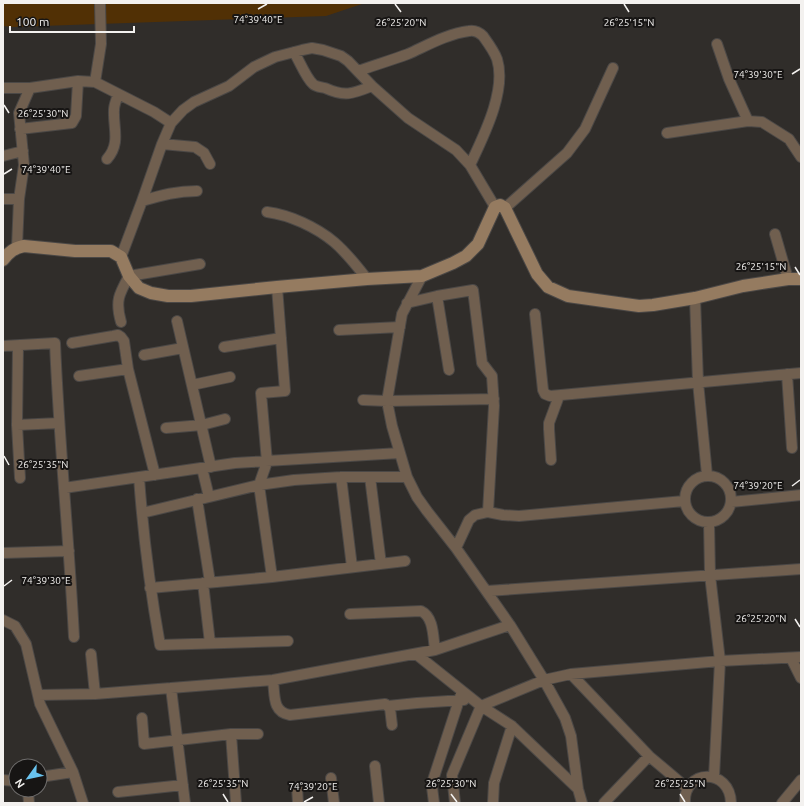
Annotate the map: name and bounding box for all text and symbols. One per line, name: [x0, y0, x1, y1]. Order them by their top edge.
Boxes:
scale bar: [10, 8, 134, 34]
text: 74°39'40"E: [233, 14, 283, 25]
text: 100 m: [16, 15, 49, 28]
text: 26°25'20"N: [376, 17, 426, 28]
text: 26°25'15"N: [604, 17, 654, 28]
text: 74°39'30"E: [733, 69, 783, 80]
text: 26°25'30"N: [18, 108, 68, 119]
text: 74°39'40"E: [21, 164, 71, 175]
text: 26°25'15"N: [736, 261, 786, 272]
text: 26°25'35"N: [18, 459, 68, 470]
text: 74°39'20"E: [733, 480, 783, 491]
text: 74°39'30"E: [21, 575, 71, 586]
text: 26°25'20"N: [736, 613, 786, 624]
north arrow: [8, 758, 48, 798]
text: N: [12, 777, 27, 790]
text: 26°25'35"N: [198, 778, 248, 789]
text: 26°25'30"N: [426, 778, 476, 789]
text: 26°25'25"N: [655, 778, 705, 789]
text: 74°39'20"E: [288, 781, 338, 792]

